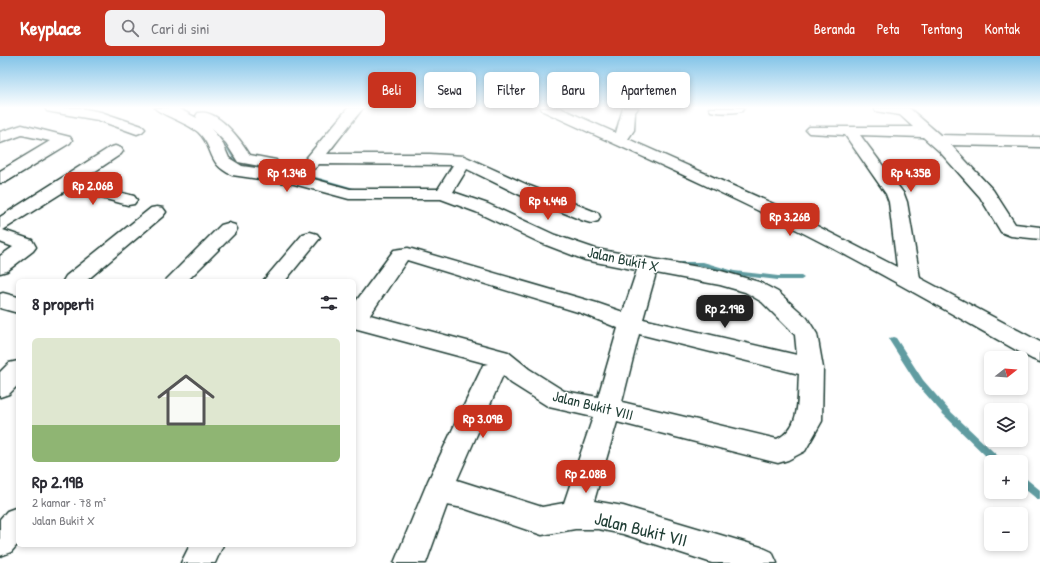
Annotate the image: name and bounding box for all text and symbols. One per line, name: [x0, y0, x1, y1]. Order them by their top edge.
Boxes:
search box: [105, 10, 385, 46]
text: Keyplace: [20, 15, 81, 41]
icon: search: [119, 17, 141, 39]
text: Cari di sini: [151, 18, 210, 39]
text: Beranda: [814, 19, 855, 38]
text: Peta: [877, 19, 899, 38]
text: Tentang: [921, 19, 963, 38]
text: Kontak: [985, 19, 1020, 38]
chip: Beli: [368, 72, 416, 108]
chip: Sewa: [424, 72, 476, 108]
chip: Filter: [484, 72, 539, 108]
chip: Baru: [547, 72, 599, 108]
chip: Apartemen: [607, 72, 690, 108]
pin: Rp 1.34B: [246, 159, 328, 193]
pin: Rp 4.35B: [870, 159, 952, 193]
text: Rp 1.34B: [267, 163, 307, 181]
text: Rp 4.35B: [891, 163, 931, 181]
pin: Rp 2.06B: [52, 172, 134, 206]
text: Rp 2.06B: [73, 176, 113, 194]
pin: Rp 4.44B: [507, 187, 589, 221]
text: Rp 4.44B: [529, 191, 567, 209]
pin: Rp 3.26B: [749, 203, 831, 237]
text: Rp 3.26B: [770, 207, 810, 225]
street label: Jalan Bukit X: [585, 241, 661, 277]
text: 8 properti: [32, 292, 94, 315]
icon: filters: [318, 292, 340, 314]
pin: Rp 2.19B: [684, 295, 766, 329]
text: Rp 2.19B: [705, 299, 745, 317]
north arrow: [984, 351, 1028, 395]
map controls: [984, 351, 1028, 551]
icon: home: [150, 364, 222, 436]
street label: Jalan Bukit VIII: [551, 385, 635, 425]
button: layers: [984, 403, 1028, 447]
pin: Rp 3.09B: [442, 405, 524, 439]
text: Rp 3.09B: [463, 409, 503, 427]
button: +: [984, 455, 1028, 499]
pin: Rp 2.08B: [545, 460, 627, 494]
text: Rp 2.08B: [565, 464, 607, 482]
text: Rp 2.19B: [32, 470, 84, 493]
text: 2 kamar · 78 m²: [32, 493, 106, 511]
street label: Jalan Bukit VII: [592, 505, 690, 553]
button: −: [984, 507, 1028, 551]
text: Jalan Bukit X: [32, 511, 95, 529]

